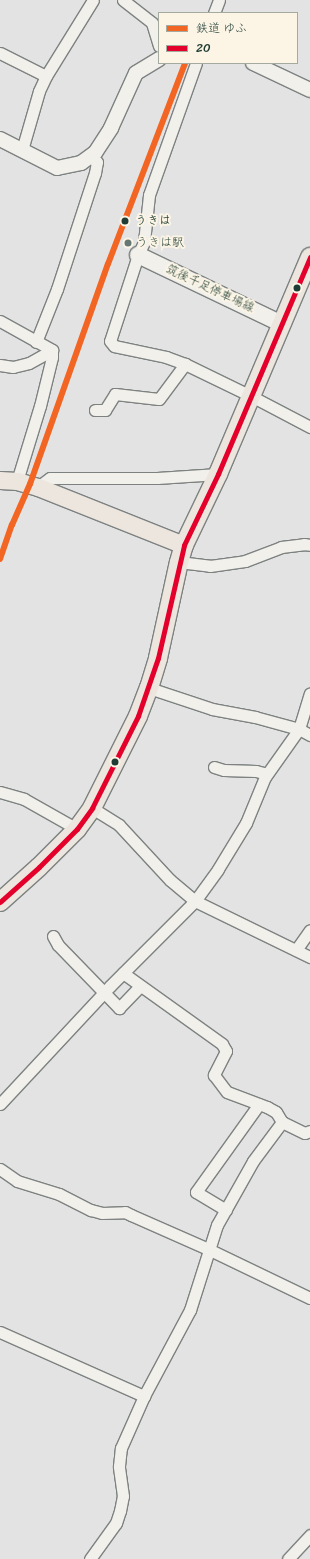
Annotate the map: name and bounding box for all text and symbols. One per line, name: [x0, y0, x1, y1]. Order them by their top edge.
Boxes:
legend: [158, 12, 298, 64]
text: 鉄道 ゆふ: [196, 17, 247, 39]
text: 20: [196, 37, 211, 59]
marker: うきは: [118, 214, 132, 228]
place label: うきは: [135, 214, 171, 228]
place label: うきは駅: [136, 236, 184, 250]
marker: うきは駅: [123, 238, 133, 248]
street label: 筑後千足停車場線: [163, 262, 257, 316]
unlabelled marker: [292, 283, 302, 293]
unlabelled marker: [110, 757, 120, 767]

